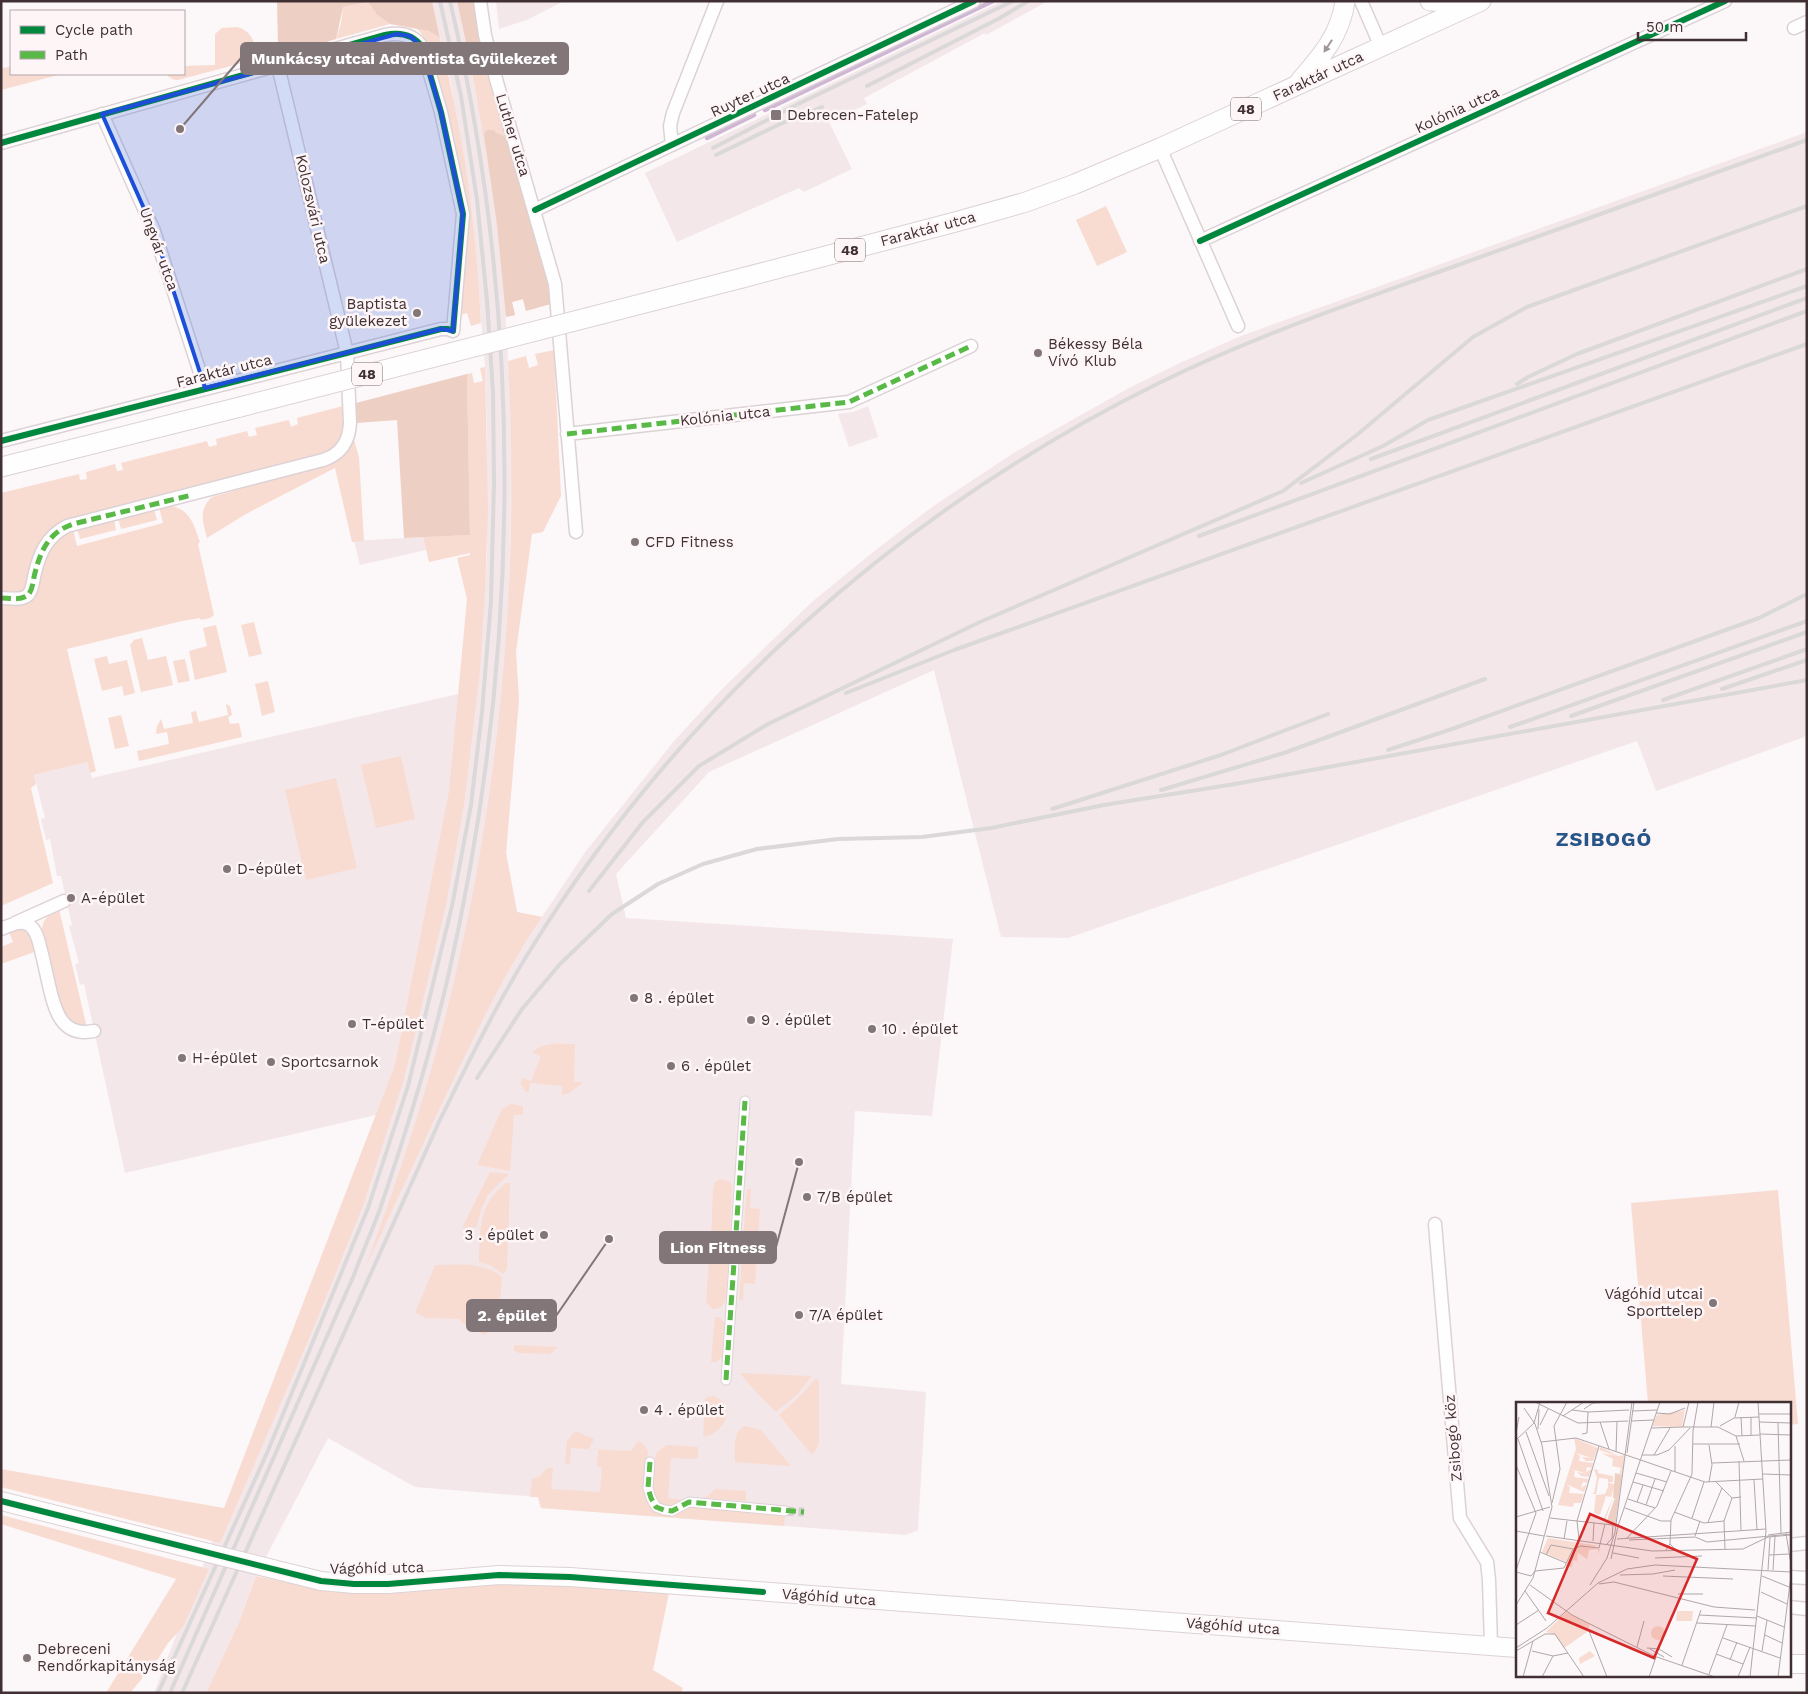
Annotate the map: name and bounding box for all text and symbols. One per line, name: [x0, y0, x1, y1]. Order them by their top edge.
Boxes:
legend: [10, 10, 185, 75]
scale bar: [1638, 10, 1746, 42]
text: 50 m: [1646, 18, 1683, 36]
text: Cycle path: [55, 21, 133, 39]
one-way arrow: [1323, 40, 1333, 53]
callout: Munkácsy utcai Adventista Gyülekezet: [241, 43, 568, 74]
text: Path: [55, 46, 88, 64]
street label: Faraktár utca: [1270, 47, 1367, 105]
text: Munkácsy utcai Adventista Gyülekezet: [251, 49, 557, 68]
street label: Ruyter utca: [708, 69, 793, 121]
street label: Kolónia utca: [1412, 82, 1502, 137]
street label: Luther utca: [492, 91, 534, 179]
road number: 48: [1231, 98, 1261, 120]
place label: Debrecen-Fatelep: [787, 106, 919, 124]
marker: Debrecen-Fatelep: [769, 108, 783, 122]
street label: Kolozsvári utca: [292, 153, 334, 266]
street label: Ungvár utca: [136, 205, 183, 294]
street label: Faraktár utca: [878, 208, 978, 250]
road number: 48: [835, 238, 865, 262]
place label: Baptista gyülekezet: [329, 295, 408, 330]
marker: Baptista gyülekezet: [411, 307, 423, 319]
place label: Békessy Béla Vívó Klub: [1048, 335, 1143, 370]
marker: Békessy Béla Vívó Klub: [1032, 347, 1044, 359]
street label: Faraktár utca: [174, 350, 274, 392]
road number: 48: [352, 362, 382, 386]
street label: Kolónia utca: [679, 402, 772, 430]
place label: CFD Fitness: [645, 533, 734, 551]
marker: CFD Fitness: [629, 536, 641, 548]
district label: ZSIBOGÓ: [1556, 827, 1652, 851]
place label: D-épület: [237, 860, 303, 878]
marker: D-épület: [221, 863, 233, 875]
place label: A-épület: [81, 889, 146, 907]
marker: A-épület: [65, 892, 77, 904]
place label: 8 . épület: [644, 989, 715, 1007]
marker: 8 . épület: [628, 992, 640, 1004]
place label: 9 . épület: [761, 1011, 832, 1029]
marker: 9 . épület: [745, 1014, 757, 1026]
place label: T-épület: [362, 1015, 425, 1033]
marker: T-épület: [346, 1018, 358, 1030]
place label: 10 . épület: [882, 1020, 959, 1038]
marker: 10 . épület: [866, 1023, 878, 1035]
place label: H-épület: [192, 1049, 258, 1067]
marker: H-épület: [176, 1052, 188, 1064]
place label: Sportcsarnok: [281, 1053, 379, 1071]
marker: Sportcsarnok: [265, 1056, 277, 1068]
place label: 6 . épület: [681, 1057, 752, 1075]
marker: 6 . épület: [665, 1060, 677, 1072]
place label: 7/B épület: [817, 1188, 893, 1206]
marker: 7/B épület: [801, 1191, 813, 1203]
place label: 3 . épület: [464, 1226, 535, 1244]
marker: 3 . épület: [538, 1229, 550, 1241]
callout: Lion Fitness: [660, 1232, 776, 1263]
text: Lion Fitness: [670, 1238, 766, 1257]
place label: Vágóhíd utcai Sporttelep: [1604, 1285, 1703, 1320]
marker: Vágóhíd utcai Sporttelep: [1707, 1297, 1719, 1309]
callout: 2. épület: [467, 1300, 556, 1331]
text: 2. épület: [477, 1306, 547, 1325]
place label: 7/A épület: [809, 1306, 883, 1324]
marker: 7/A épület: [793, 1309, 805, 1321]
street label: Zsibogó köz: [1440, 1394, 1466, 1482]
place label: 4 . épület: [654, 1401, 725, 1419]
inset map: [1516, 1402, 1790, 1676]
marker: 4 . épület: [638, 1404, 650, 1416]
street label: Vágóhíd utca: [330, 1558, 425, 1578]
street label: Vágóhíd utca: [781, 1585, 877, 1609]
street label: Vágóhíd utca: [1185, 1614, 1281, 1638]
place label: Debreceni Rendőrkapitányság: [37, 1640, 175, 1675]
marker: Debreceni Rendőrkapitányság: [21, 1652, 33, 1664]

